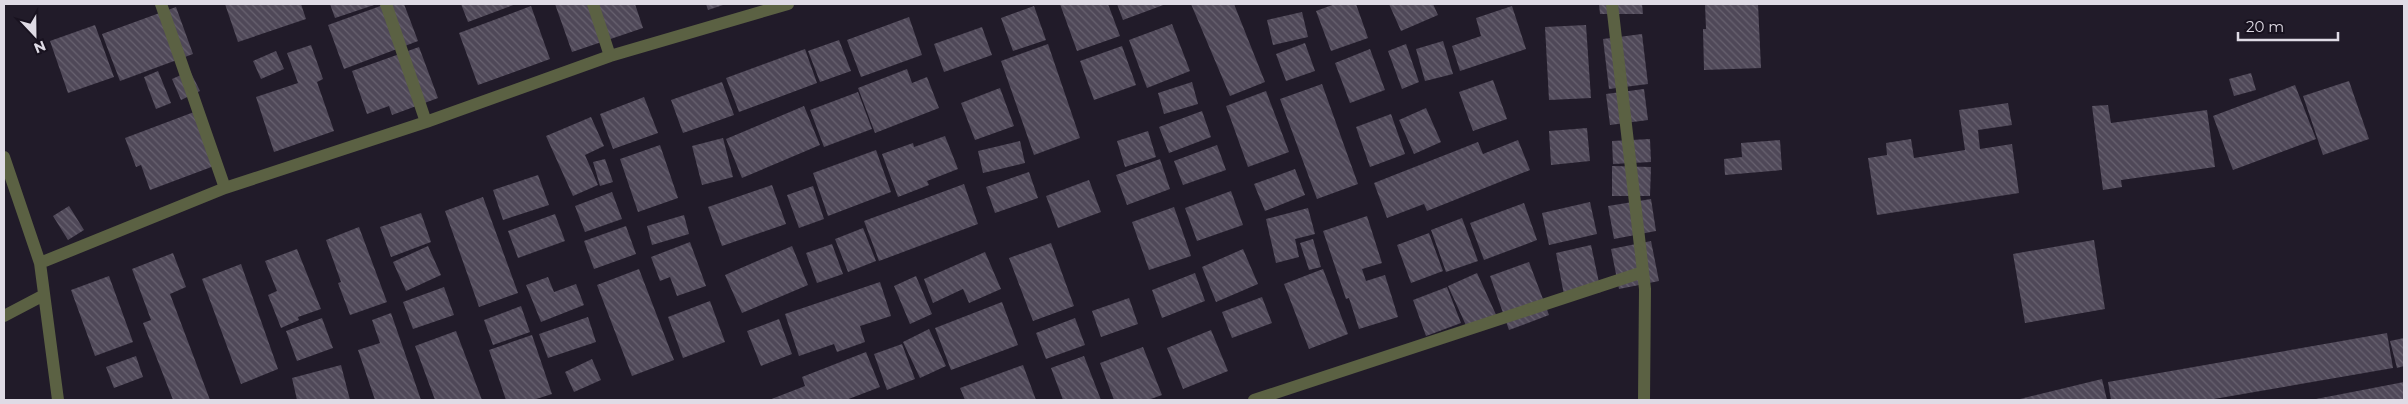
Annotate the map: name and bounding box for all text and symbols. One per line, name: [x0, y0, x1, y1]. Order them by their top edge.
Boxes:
north arrow: [10, 10, 60, 60]
scale bar: [2238, 10, 2338, 42]
text: 20 m: [2246, 17, 2284, 36]
text: N: [31, 37, 48, 58]

